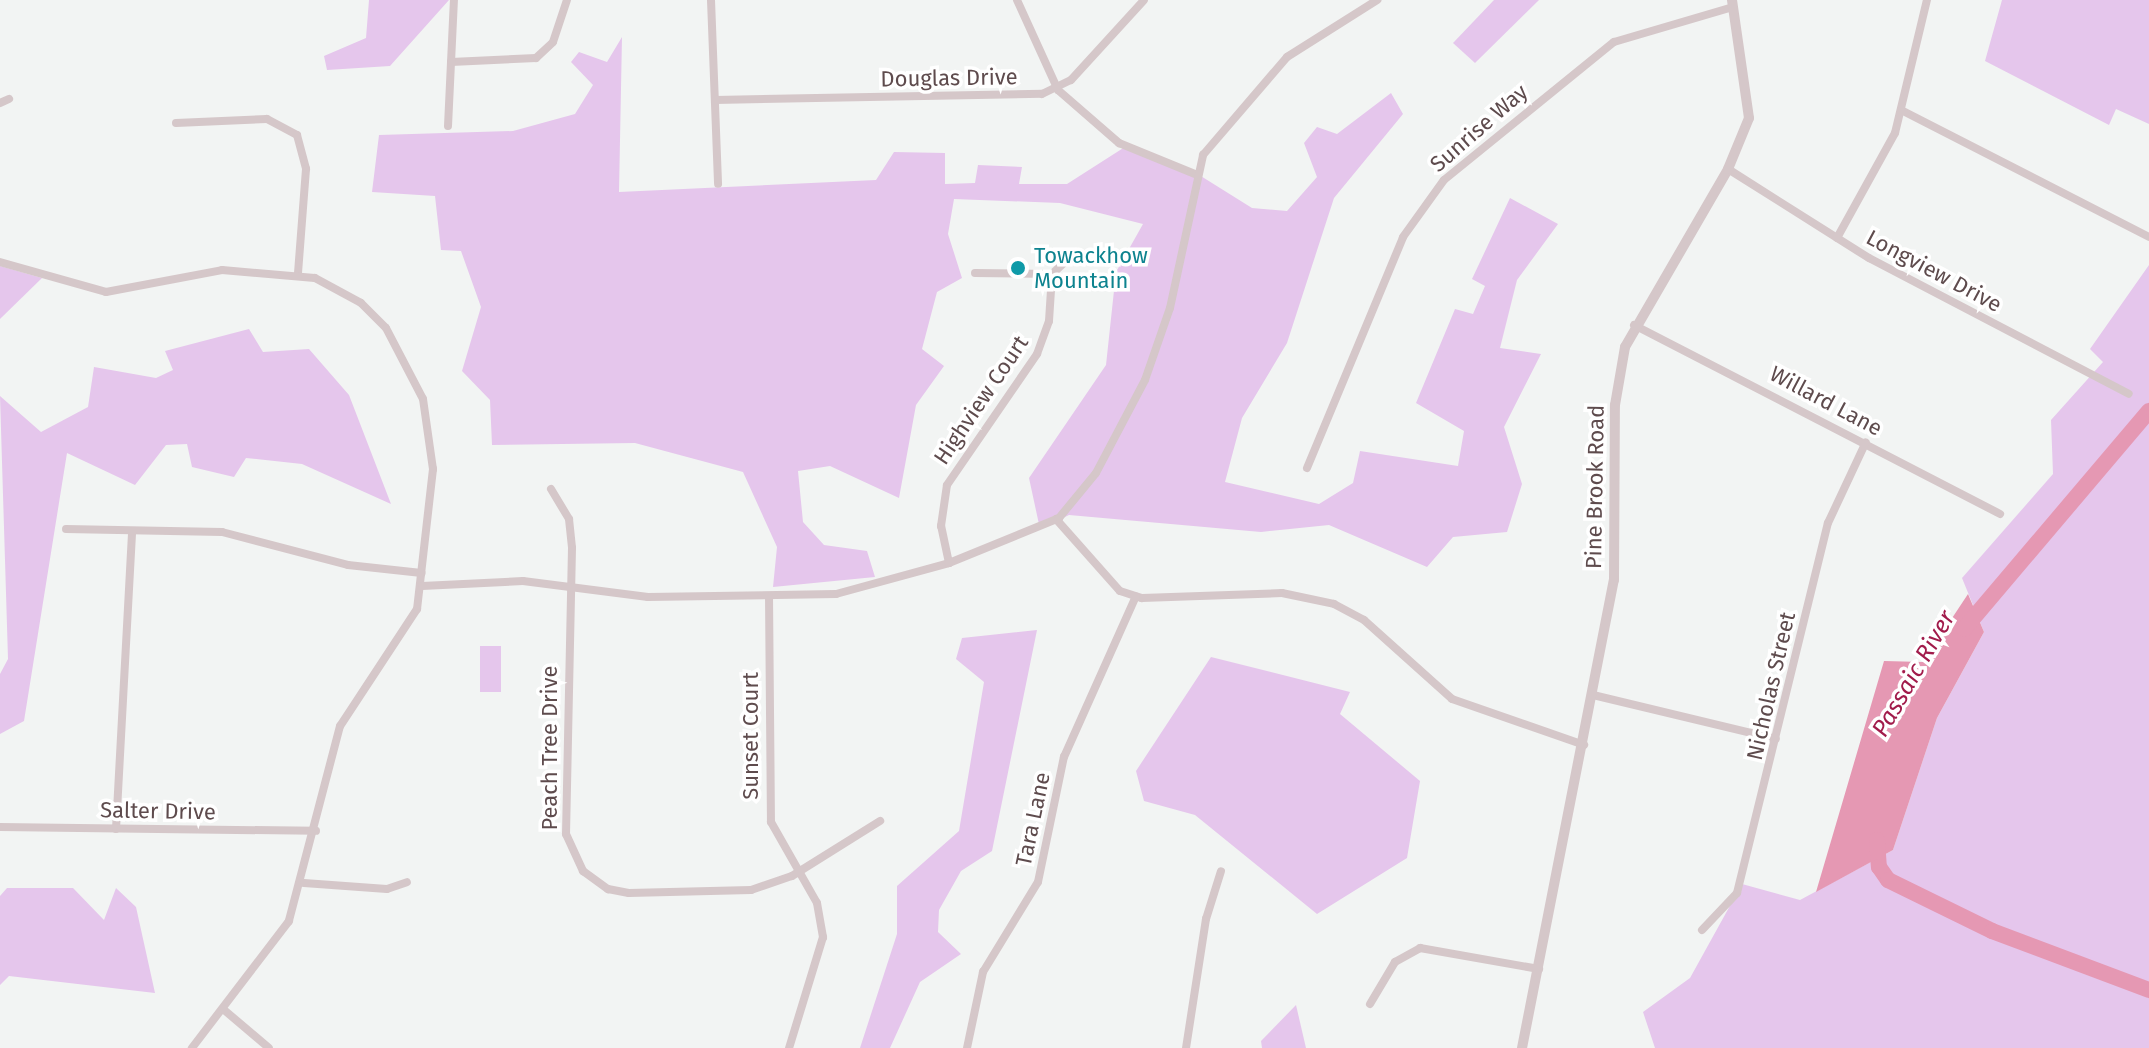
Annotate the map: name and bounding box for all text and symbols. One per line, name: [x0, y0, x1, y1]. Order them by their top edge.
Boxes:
street label: Douglas Drive: [880, 64, 1018, 92]
street label: Sunrise Way: [1425, 79, 1533, 177]
street label: Longview Drive: [1862, 224, 2006, 318]
place label: Towackhow Mountain: [1034, 242, 1148, 294]
marker: Towackhow Mountain: [1009, 259, 1027, 277]
street label: Highview Court: [928, 330, 1034, 470]
street label: Willard Lane: [1765, 360, 1887, 442]
street label: Pine Brook Road: [1580, 405, 1610, 569]
water label: Passaic River: [1866, 606, 1962, 742]
street label: Nicholas Street: [1741, 609, 1801, 763]
street label: Peach Tree Drive: [537, 665, 563, 831]
street label: Sunset Court: [738, 672, 764, 800]
street label: Tara Lane: [1010, 770, 1056, 868]
street label: Salter Drive: [100, 797, 216, 825]

